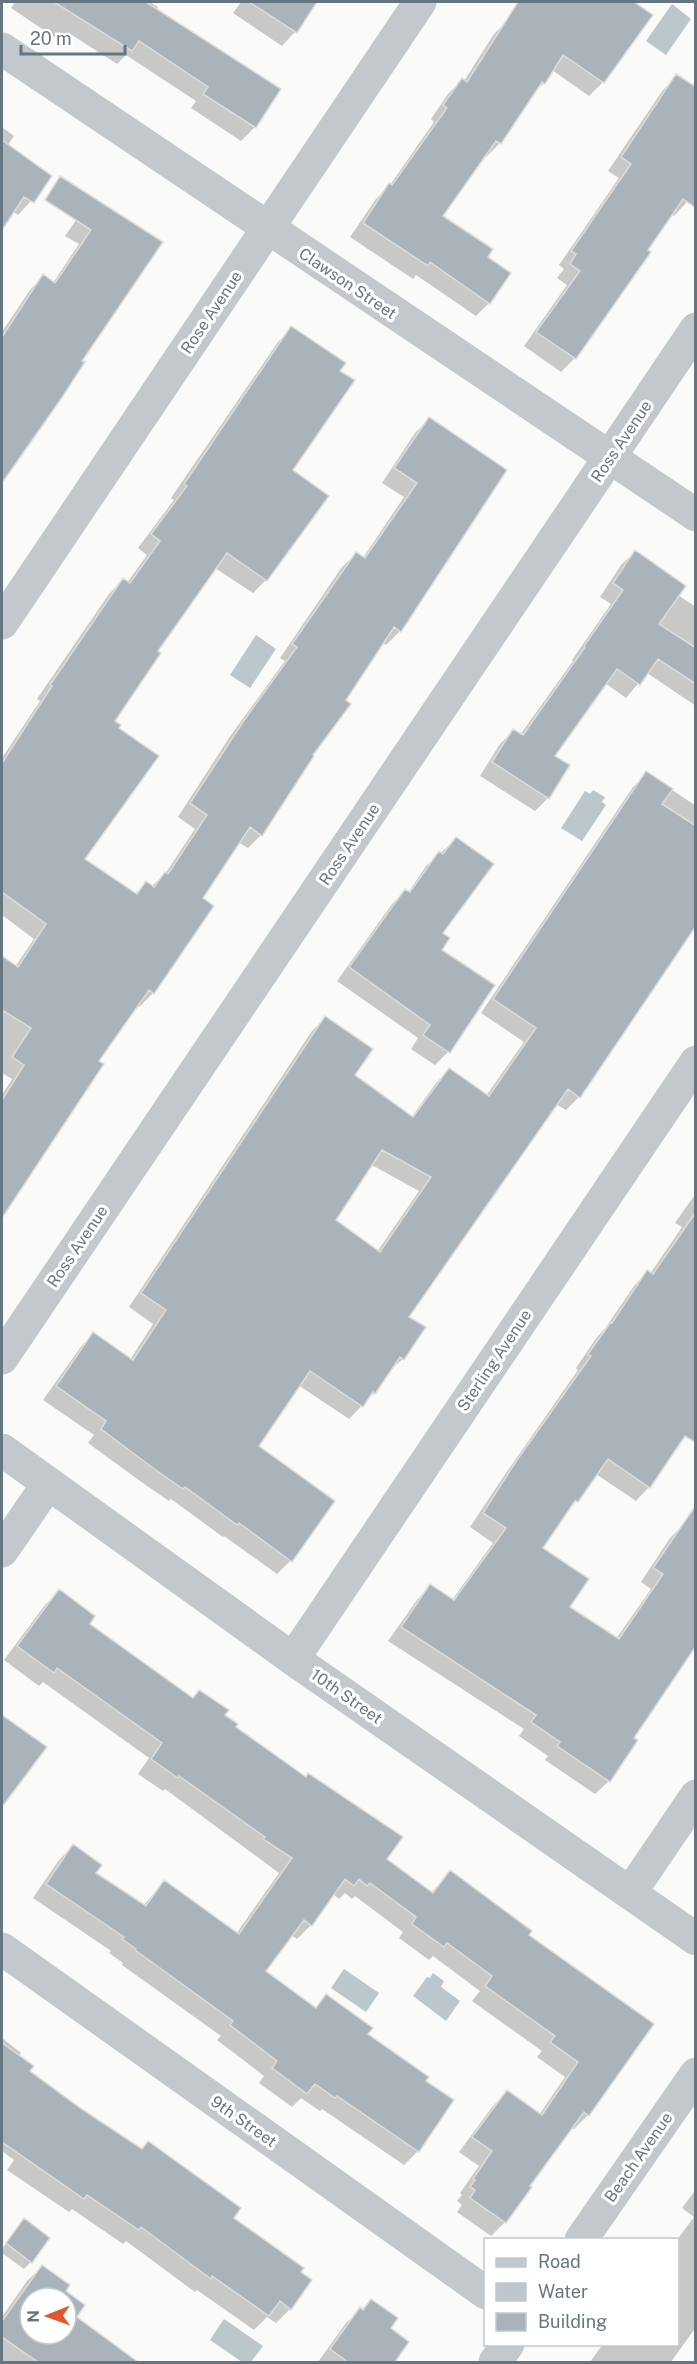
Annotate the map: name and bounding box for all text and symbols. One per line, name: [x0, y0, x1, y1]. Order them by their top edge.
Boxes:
scale bar: [21, 18, 124, 56]
text: 20 m: [30, 28, 72, 49]
street label: Clawson Street: [295, 244, 400, 323]
street label: Rose Avenue: [177, 267, 246, 357]
street label: Ross Avenue: [587, 397, 656, 486]
street label: Ross Avenue: [315, 800, 384, 889]
street label: Ross Avenue: [43, 1202, 112, 1291]
street label: Sterling Avenue: [453, 1306, 535, 1415]
street label: 10th Street: [308, 1665, 386, 1728]
street label: 9th Street: [207, 2092, 280, 2151]
street label: Beach Avenue: [600, 2109, 676, 2206]
legend: [484, 2238, 679, 2346]
text: Road: [538, 2251, 581, 2272]
text: Water: [538, 2281, 588, 2302]
north arrow: [18, 2286, 78, 2346]
text: N: [24, 2310, 43, 2323]
text: Building: [538, 2311, 607, 2332]

